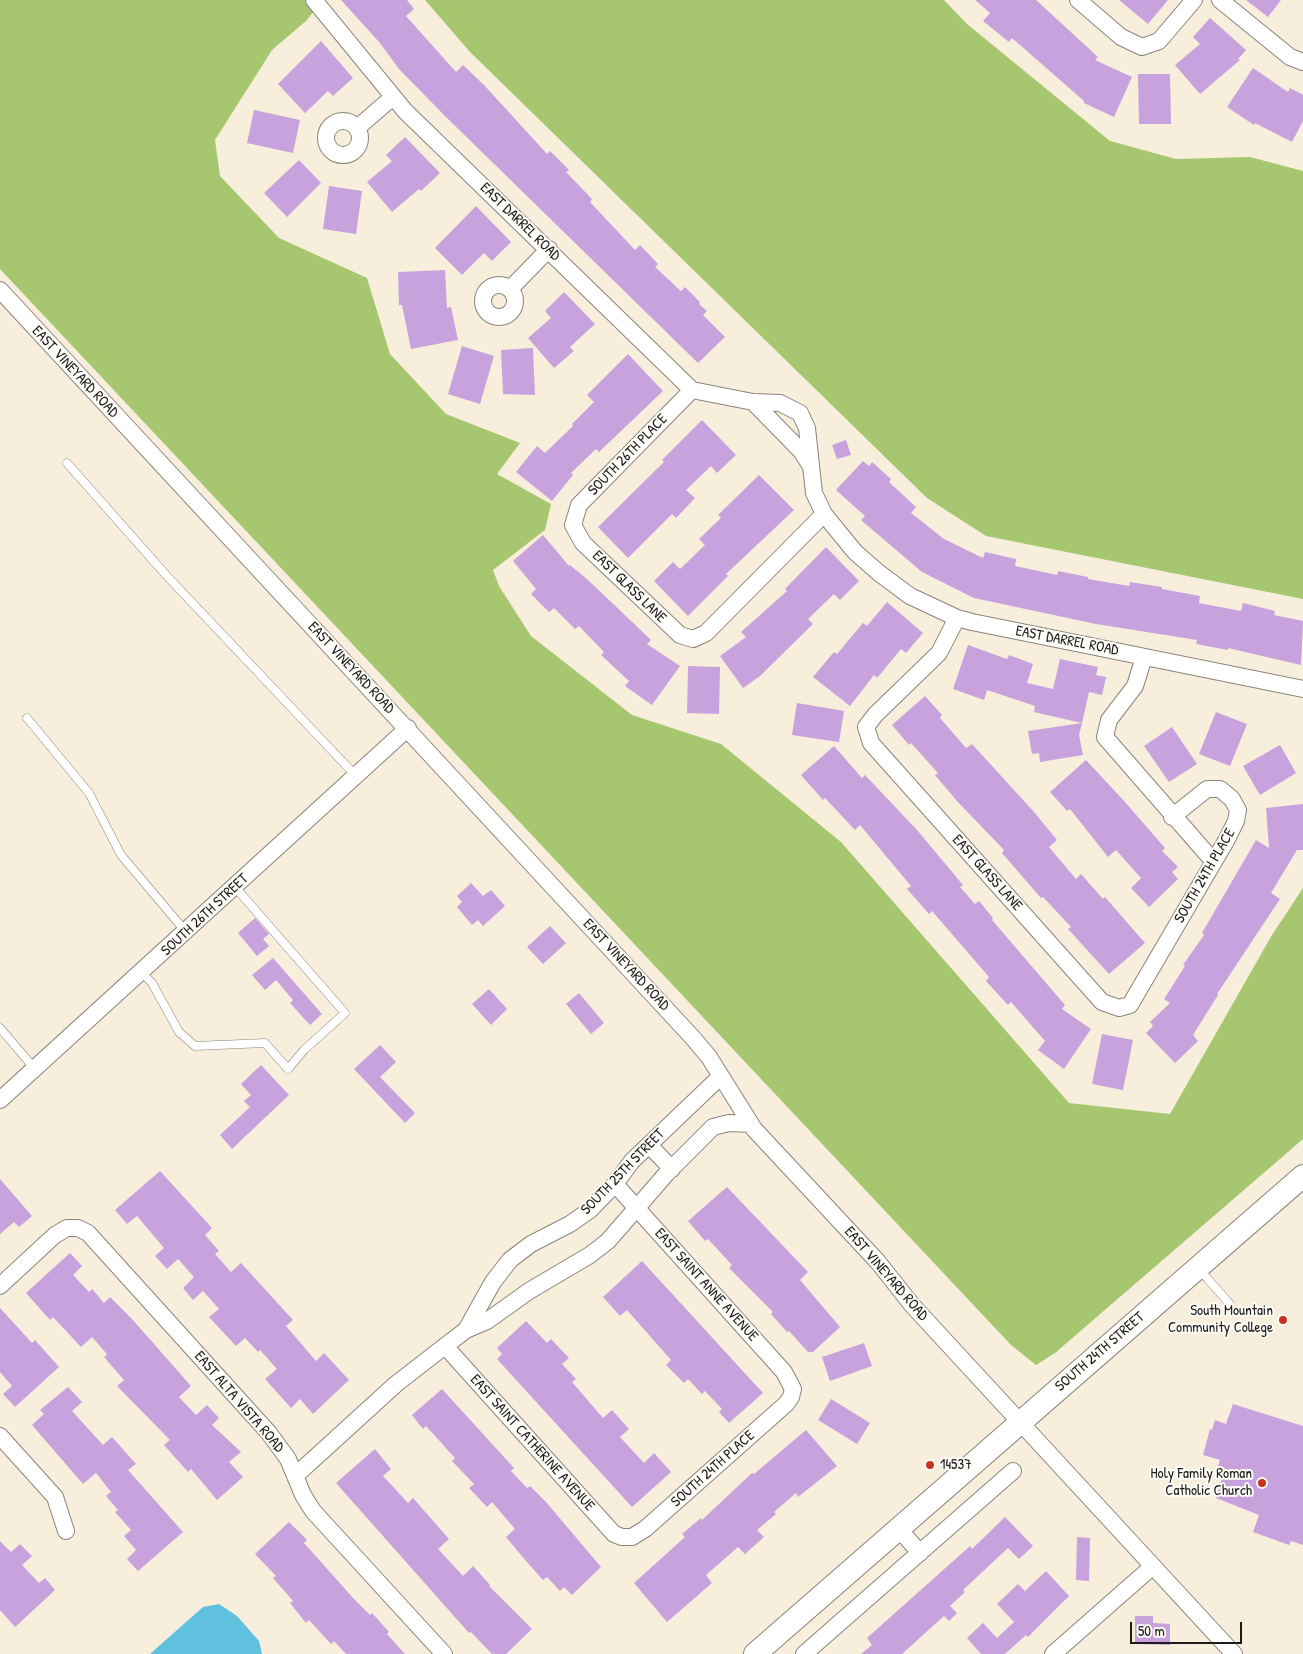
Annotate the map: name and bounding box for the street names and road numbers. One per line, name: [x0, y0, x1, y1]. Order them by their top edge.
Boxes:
street label: EAST DARREL ROAD: [476, 179, 564, 265]
street label: EAST VINEYARD ROAD: [28, 322, 122, 422]
street label: SOUTH 26TH PLACE: [585, 410, 671, 500]
street label: EAST GLASS LANE: [588, 547, 670, 627]
street label: EAST VINEYARD ROAD: [304, 618, 398, 718]
street label: EAST DARREL ROAD: [1014, 622, 1120, 660]
street label: SOUTH 24TH PLACE: [1171, 826, 1239, 926]
street label: EAST GLASS LANE: [948, 831, 1026, 915]
street label: SOUTH 26TH STREET: [158, 870, 252, 960]
street label: EAST VINEYARD ROAD: [579, 915, 673, 1015]
street label: SOUTH 25TH STREET: [577, 1125, 669, 1219]
street label: EAST VINEYARD ROAD: [840, 1223, 932, 1325]
street label: EAST SAINT ANNE AVENUE: [650, 1225, 762, 1345]
street label: SOUTH 24TH STREET: [1052, 1308, 1148, 1396]
street label: EAST ALTA VISTA ROAD: [190, 1348, 288, 1456]
street label: EAST SAINT CATHERINE AVENUE: [466, 1371, 598, 1515]
street label: SOUTH 24TH PLACE: [668, 1427, 758, 1511]

